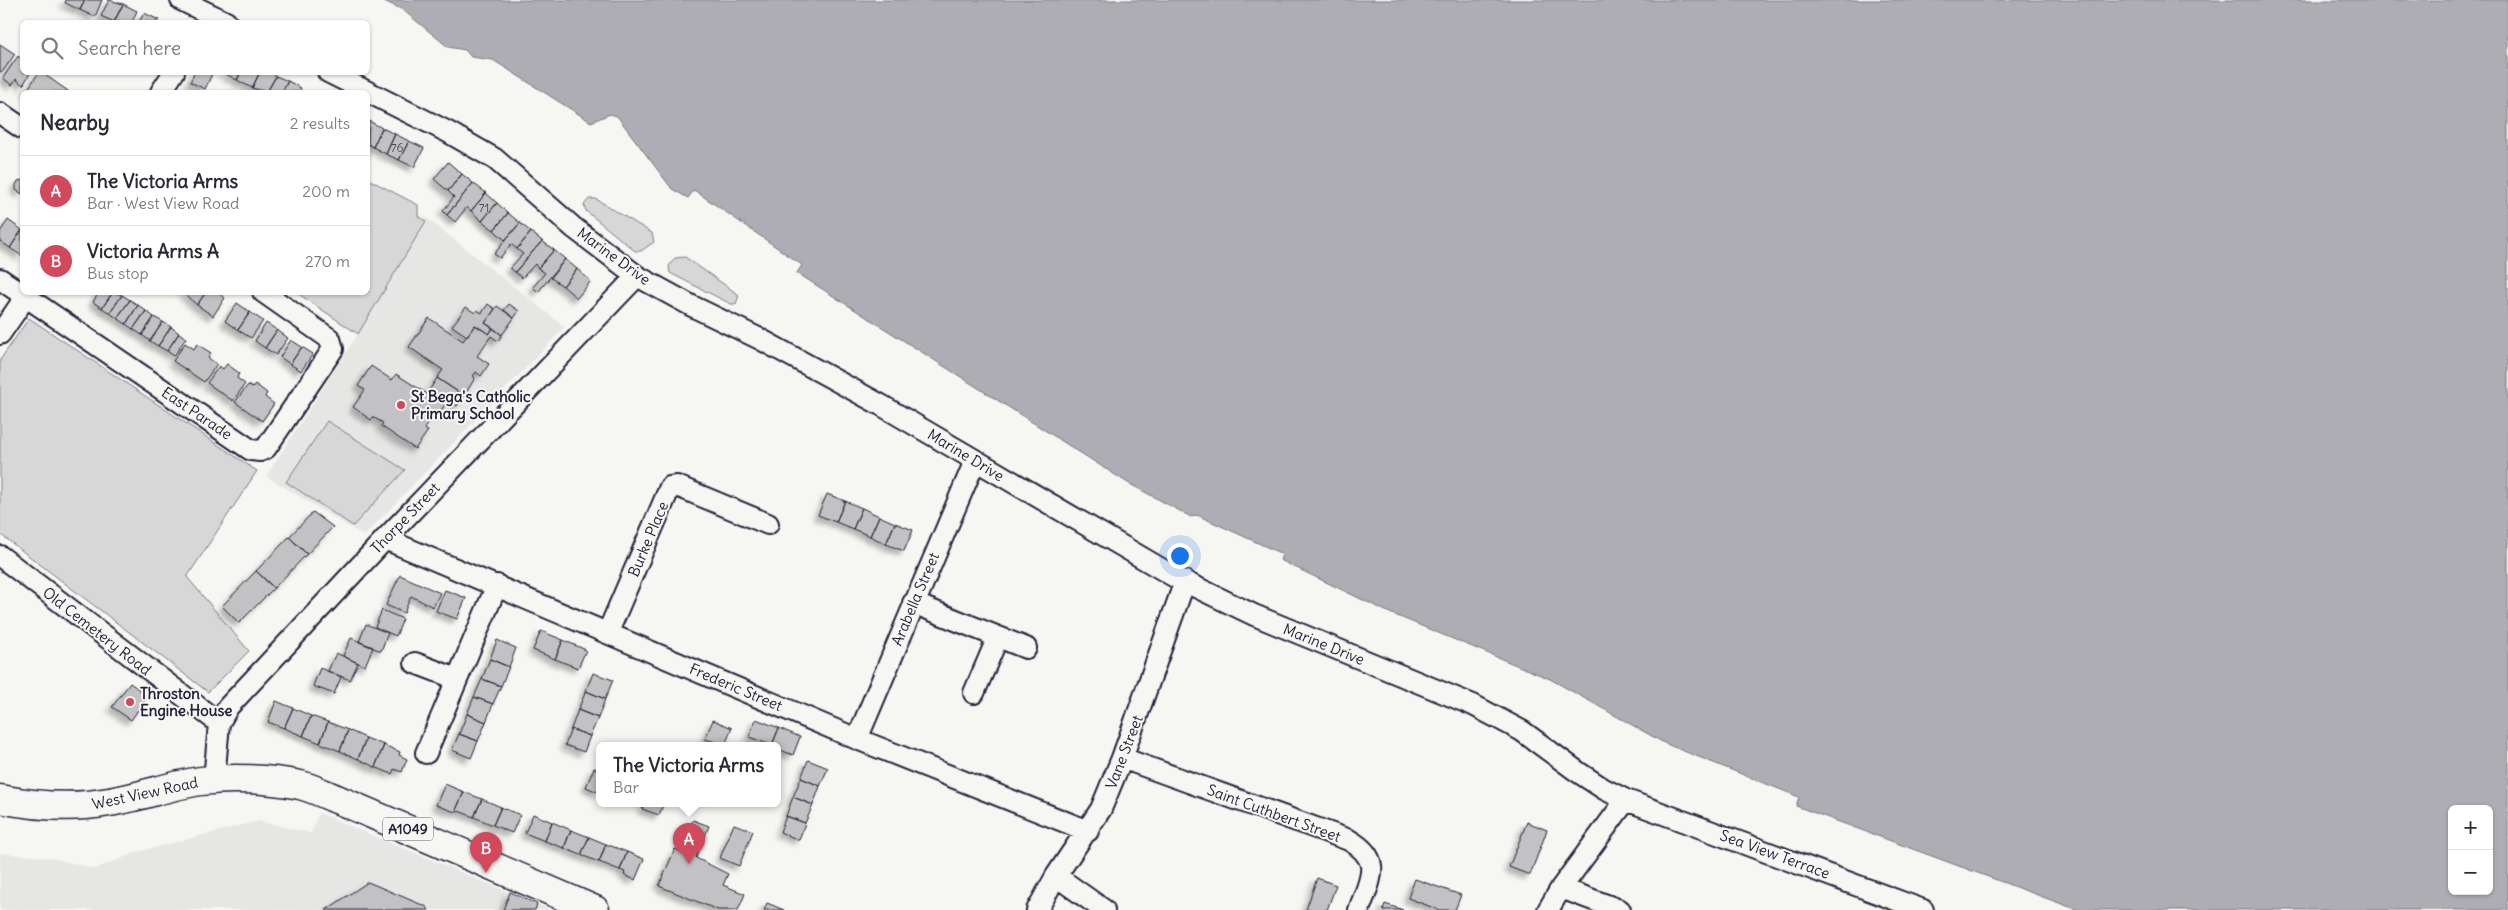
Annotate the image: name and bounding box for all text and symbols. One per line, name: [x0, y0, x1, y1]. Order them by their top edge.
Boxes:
search box: [20, 20, 370, 75]
icon: search: [38, 34, 66, 62]
text: Search here: [78, 36, 181, 60]
text: Nearby: [40, 109, 110, 136]
text: 2 results: [290, 113, 350, 133]
house number: 76: [391, 140, 403, 155]
text: The Victoria Arms: [87, 169, 238, 193]
text: A: [51, 181, 61, 201]
text: 200 m: [302, 181, 350, 201]
text: Bar · West View Road: [87, 193, 239, 213]
house number: 71: [479, 200, 489, 215]
street label: Marine Drive: [574, 223, 654, 289]
text: Victoria Arms A: [87, 239, 219, 263]
text: B: [51, 251, 61, 271]
text: 270 m: [305, 251, 350, 271]
text: Bus stop: [87, 263, 149, 283]
street label: East Parade: [158, 382, 236, 444]
place label: St Bega's Catholic Primary School: [411, 387, 531, 424]
marker: St Bega's Catholic Primary School: [395, 399, 407, 411]
street label: Marine Drive: [924, 425, 1008, 485]
street label: Thorpe Street: [366, 479, 444, 557]
street label: Burke Place: [624, 498, 672, 580]
your location: [1167, 543, 1193, 569]
street label: Arabella Street: [887, 550, 943, 648]
street label: Old Cemetery Road: [39, 583, 155, 679]
street label: Marine Drive: [1281, 619, 1367, 669]
street label: Frederic Street: [687, 659, 785, 715]
place label: Throston Engine House: [140, 684, 232, 721]
marker: Throston Engine House: [124, 696, 136, 708]
street label: Vane Street: [1101, 712, 1147, 792]
popup: [596, 742, 781, 807]
text: The Victoria Arms: [613, 753, 764, 777]
street label: West View Road: [90, 772, 200, 814]
text: Bar: [613, 777, 639, 797]
street label: Saint Cuthbert Street: [1205, 780, 1343, 846]
map controls: [2448, 805, 2493, 895]
button: +: [2448, 805, 2493, 850]
road number: A1049: [383, 818, 433, 841]
pin: A: [673, 823, 705, 864]
street label: Sea View Terrace: [1717, 825, 1833, 883]
pin: B: [470, 832, 502, 873]
button: −: [2448, 850, 2493, 895]

